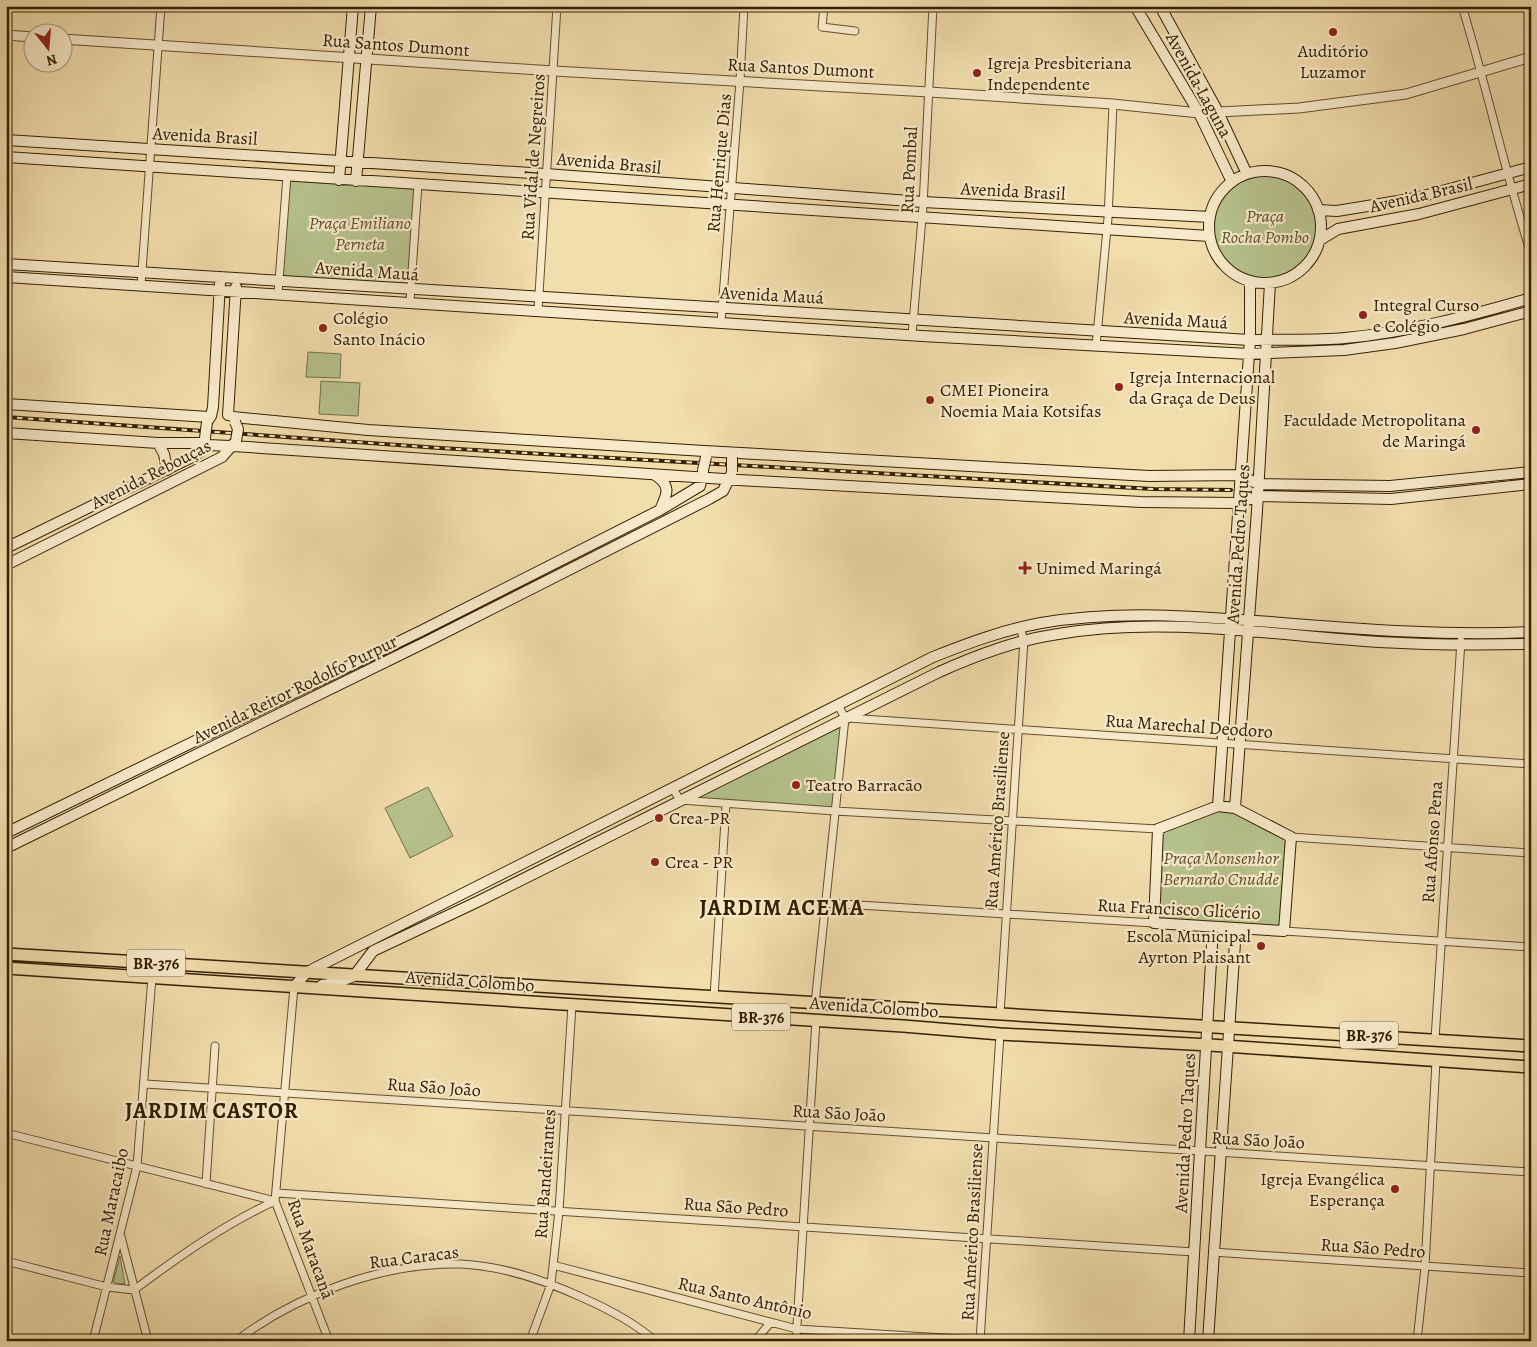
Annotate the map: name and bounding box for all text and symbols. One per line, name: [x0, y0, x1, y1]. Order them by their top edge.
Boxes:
north arrow: [22, 22, 72, 72]
marker: Auditório Luzamor: [1327, 26, 1339, 38]
street label: Avenida Laguna: [1160, 27, 1238, 143]
street label: Rua Santos Dumont: [322, 28, 470, 62]
place label: Auditório Luzamor: [1297, 39, 1368, 84]
text: N: [44, 49, 59, 71]
place label: Igreja Presbiteriana Independente: [987, 51, 1133, 96]
street label: Rua Santos Dumont: [727, 52, 875, 84]
marker: Igreja Presbiteriana Independente: [971, 67, 983, 79]
street label: Rua Vidal de Negreiros: [515, 73, 551, 241]
street label: Rua Henrique Dias: [701, 93, 737, 233]
street label: Avenida Brasil: [151, 121, 259, 151]
street label: Rua Pombal: [895, 125, 923, 214]
street label: Avenida Brasil: [555, 146, 663, 180]
street label: Avenida Brasil: [1366, 171, 1475, 219]
street label: Avenida Brasil: [959, 176, 1067, 206]
park label: Praça Rocha Pombo: [1221, 204, 1309, 249]
park label: Praça Emiliano Perneta: [309, 211, 411, 256]
street label: Avenida Mauá: [313, 255, 420, 287]
street label: Avenida Mauá: [718, 280, 825, 310]
place label: Integral Curso e Colégio: [1373, 293, 1479, 338]
street label: Avenida Mauá: [1122, 305, 1229, 335]
place label: Colégio Santo Inácio: [333, 306, 425, 351]
marker: Integral Curso e Colégio: [1357, 309, 1369, 321]
marker: Colégio Santo Inácio: [317, 322, 329, 334]
place label: Igreja Internacional da Graça de Deus: [1129, 365, 1276, 410]
place label: CMEI Pioneira Noemia Maia Kotsifas: [940, 378, 1101, 423]
marker: Igreja Internacional da Graça de Deus: [1113, 381, 1125, 393]
marker: CMEI Pioneira Noemia Maia Kotsifas: [924, 394, 936, 406]
place label: Faculdade Metropolitana de Maringá: [1283, 408, 1467, 453]
marker: Faculdade Metropolitana de Maringá: [1470, 424, 1482, 436]
street label: Avenida Rebouças: [86, 433, 215, 515]
street label: Avenida Pedro Taques: [1220, 463, 1256, 626]
place label: Unimed Maringá: [1036, 556, 1162, 580]
marker: Unimed Maringá: [1018, 561, 1032, 575]
street label: Avenida Reitor Rodolfo Purpur: [188, 629, 401, 749]
street label: Rua Marechal Deodoro: [1104, 708, 1274, 744]
street label: Rua Américo Brasiliense: [979, 730, 1015, 910]
place label: Teatro Barracão: [806, 773, 922, 797]
marker: Teatro Barracão: [790, 779, 802, 791]
street label: Rua Afonso Pena: [1416, 780, 1448, 904]
place label: Crea-PR: [669, 806, 730, 830]
marker: Crea-PR: [653, 812, 665, 824]
park label: Praça Monsenhor Bernardo Cnudde: [1163, 846, 1280, 891]
place label: Crea - PR: [665, 850, 733, 874]
marker: Crea - PR: [649, 856, 661, 868]
district label: JARDIM ACEMA: [700, 893, 864, 923]
street label: Rua Francisco Glicério: [1097, 893, 1261, 925]
place label: Escola Municipal Ayrton Plaisant: [1126, 924, 1252, 969]
marker: Escola Municipal Ayrton Plaisant: [1255, 940, 1267, 952]
road number: BR-376: [127, 950, 185, 976]
street label: Avenida Colombo: [404, 964, 535, 997]
street label: Avenida Colombo: [808, 990, 939, 1023]
road number: BR-376: [732, 1004, 790, 1030]
road number: BR-376: [1340, 1022, 1398, 1048]
street label: Avenida Pedro Taques: [1169, 1052, 1201, 1215]
street label: Rua São João: [386, 1072, 482, 1102]
district label: JARDIM CASTOR: [125, 1096, 299, 1126]
street label: Rua São João: [792, 1099, 886, 1127]
street label: Rua Bandeirantes: [528, 1108, 562, 1240]
street label: Rua São João: [1211, 1126, 1305, 1154]
street label: Rua Américo Brasiliense: [955, 1143, 989, 1321]
street label: Rua Maracaibo: [88, 1146, 134, 1258]
place label: Igreja Evangélica Esperança: [1260, 1167, 1386, 1212]
marker: Igreja Evangélica Esperança: [1389, 1183, 1401, 1195]
street label: Rua São Pedro: [683, 1191, 789, 1223]
street label: Rua Maracanã: [282, 1196, 340, 1303]
street label: Rua São Pedro: [1320, 1232, 1426, 1264]
street label: Rua Caracas: [368, 1240, 460, 1274]
street label: Rua Santo Antônio: [676, 1271, 814, 1325]

